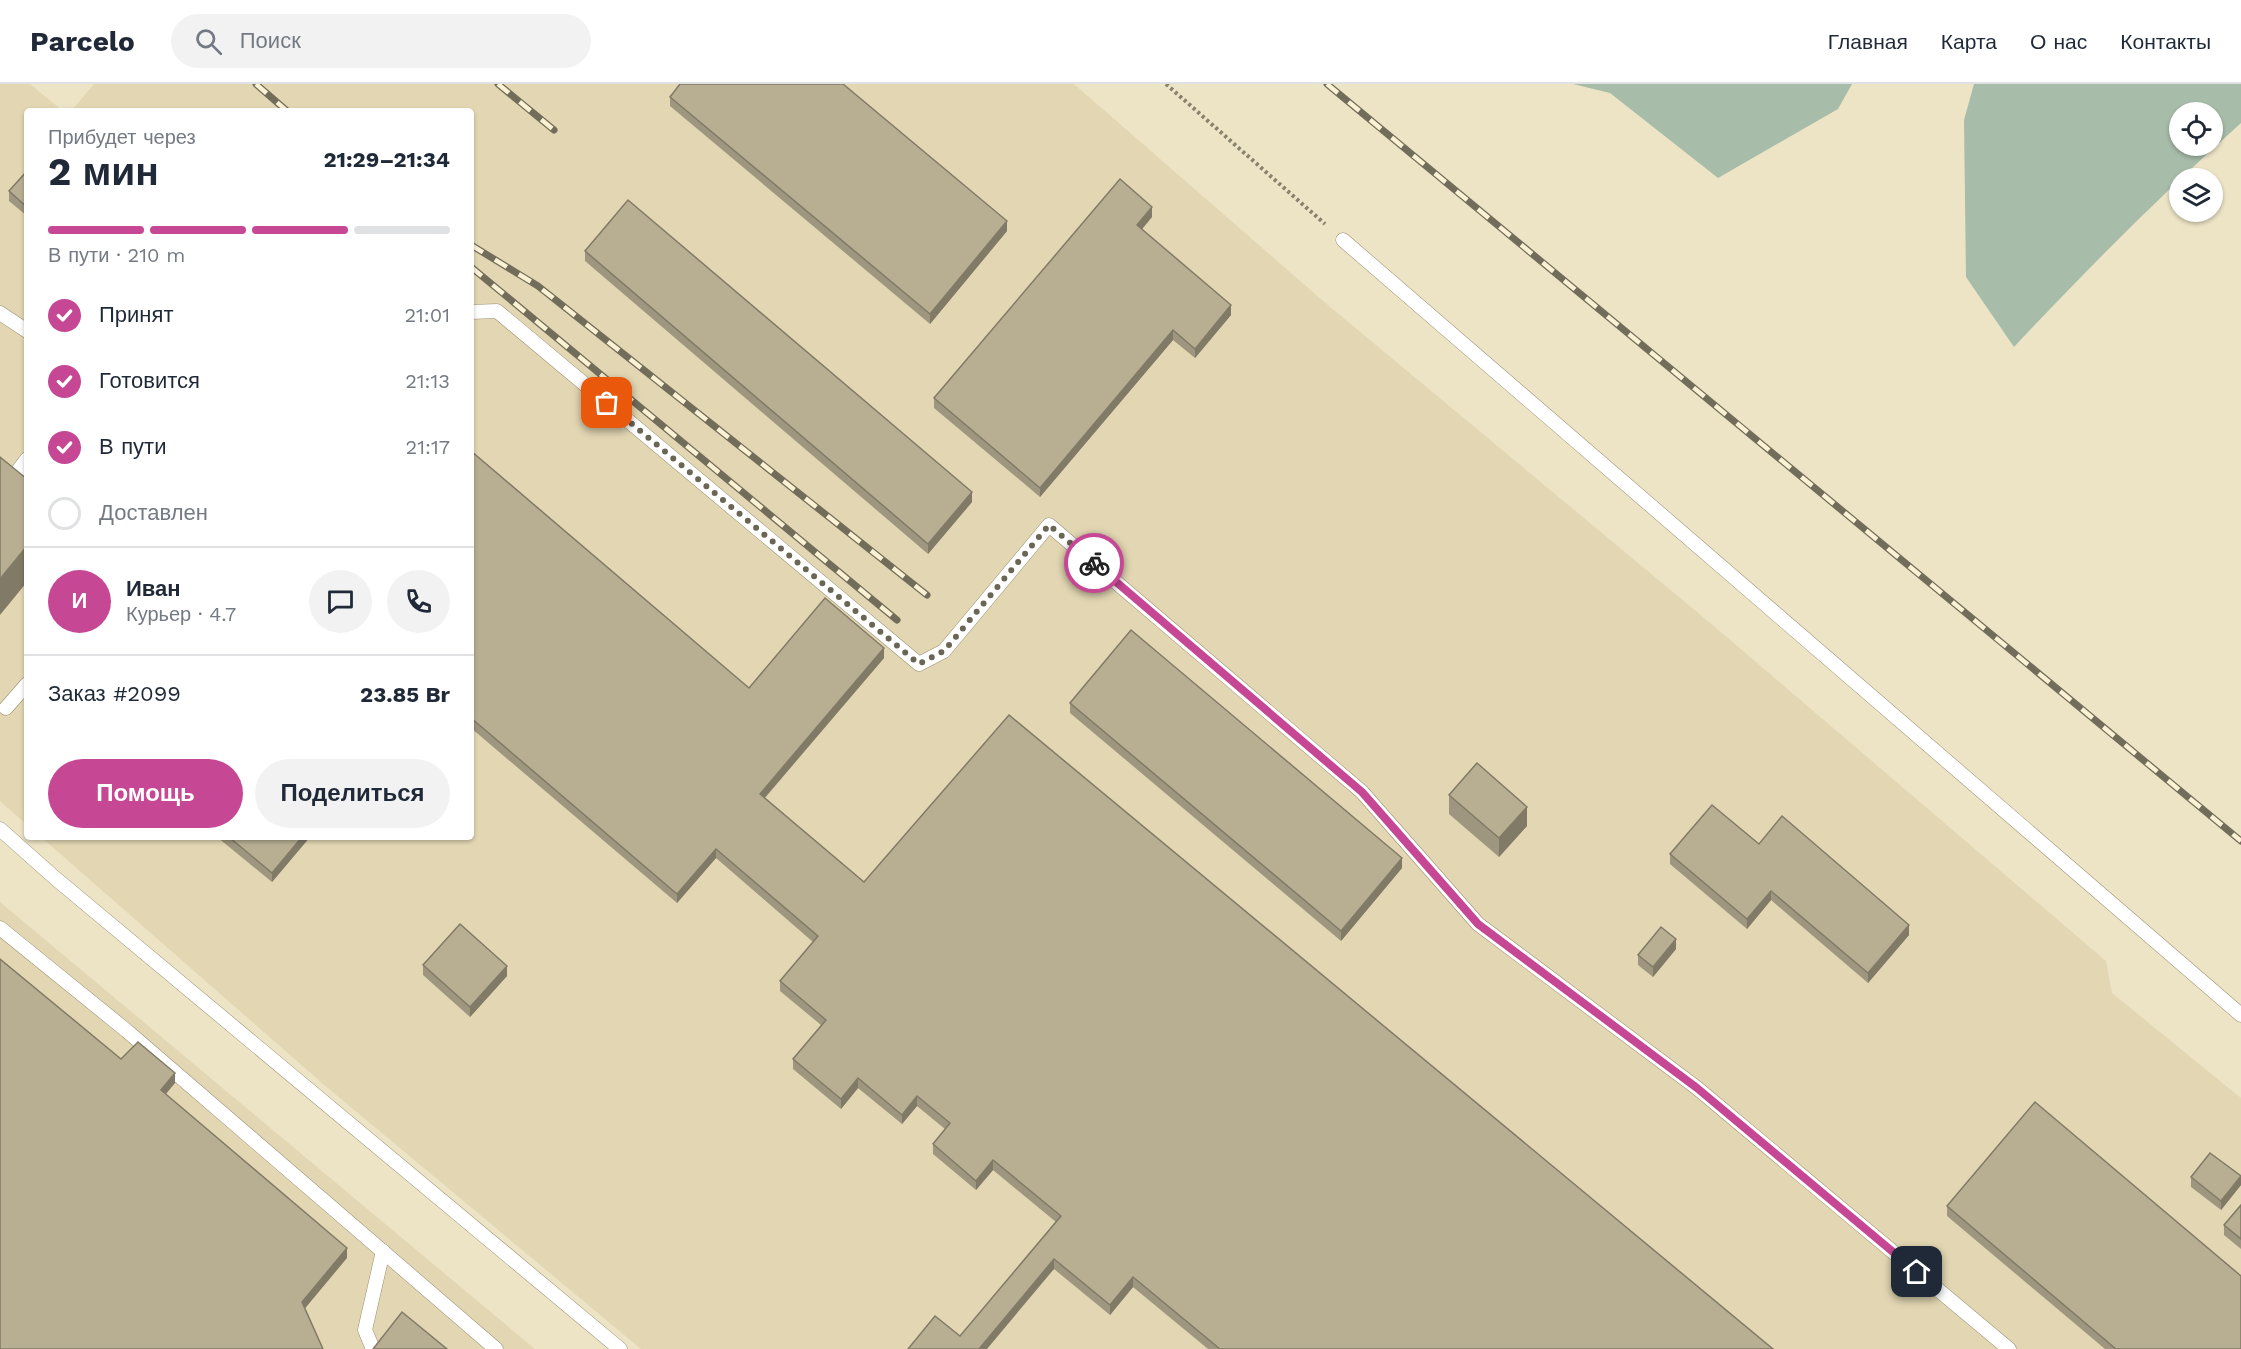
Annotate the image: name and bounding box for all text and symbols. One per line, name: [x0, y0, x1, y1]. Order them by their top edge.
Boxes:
search box: [171, 14, 591, 68]
text: Parcelo: [30, 25, 135, 58]
icon: search: [192, 25, 225, 58]
text: Поиск: [240, 28, 301, 53]
text: Главная: [1828, 29, 1908, 54]
text: Карта: [1941, 29, 1997, 54]
text: О нас: [2030, 29, 2087, 54]
text: Контакты: [2120, 29, 2211, 54]
map controls: [2169, 102, 2223, 222]
button: locate: [2169, 102, 2223, 156]
text: Прибудет через: [48, 125, 196, 149]
text: 21:29–21:34: [323, 147, 450, 172]
text: 2 мин: [48, 149, 159, 194]
button: layers: [2169, 168, 2223, 222]
text: В пути · 210 m: [48, 243, 185, 267]
icon: check: [48, 299, 81, 332]
text: Принят: [99, 302, 173, 327]
text: 21:01: [404, 303, 450, 327]
icon: check: [48, 365, 81, 398]
text: Готовится: [99, 368, 200, 393]
text: 21:13: [405, 369, 450, 393]
pin: [581, 377, 632, 428]
icon: bag: [590, 386, 623, 419]
icon: check: [48, 431, 81, 464]
text: В пути: [99, 434, 166, 459]
text: 21:17: [406, 435, 450, 459]
text: Доставлен: [99, 500, 208, 525]
courier: [1064, 533, 1124, 593]
icon: bike: [1078, 547, 1111, 580]
button: chat: [309, 570, 372, 633]
button: phone: [387, 570, 450, 633]
text: Иван: [126, 576, 181, 601]
text: И: [72, 588, 87, 613]
text: Курьер · 4.7: [126, 602, 236, 626]
text: Заказ #2099: [48, 681, 181, 706]
text: 23.85 Br: [360, 682, 450, 707]
button: Помощь: [48, 759, 243, 828]
button: Поделиться: [255, 759, 450, 828]
pin: [1891, 1246, 1942, 1297]
icon: home: [1900, 1255, 1933, 1288]

